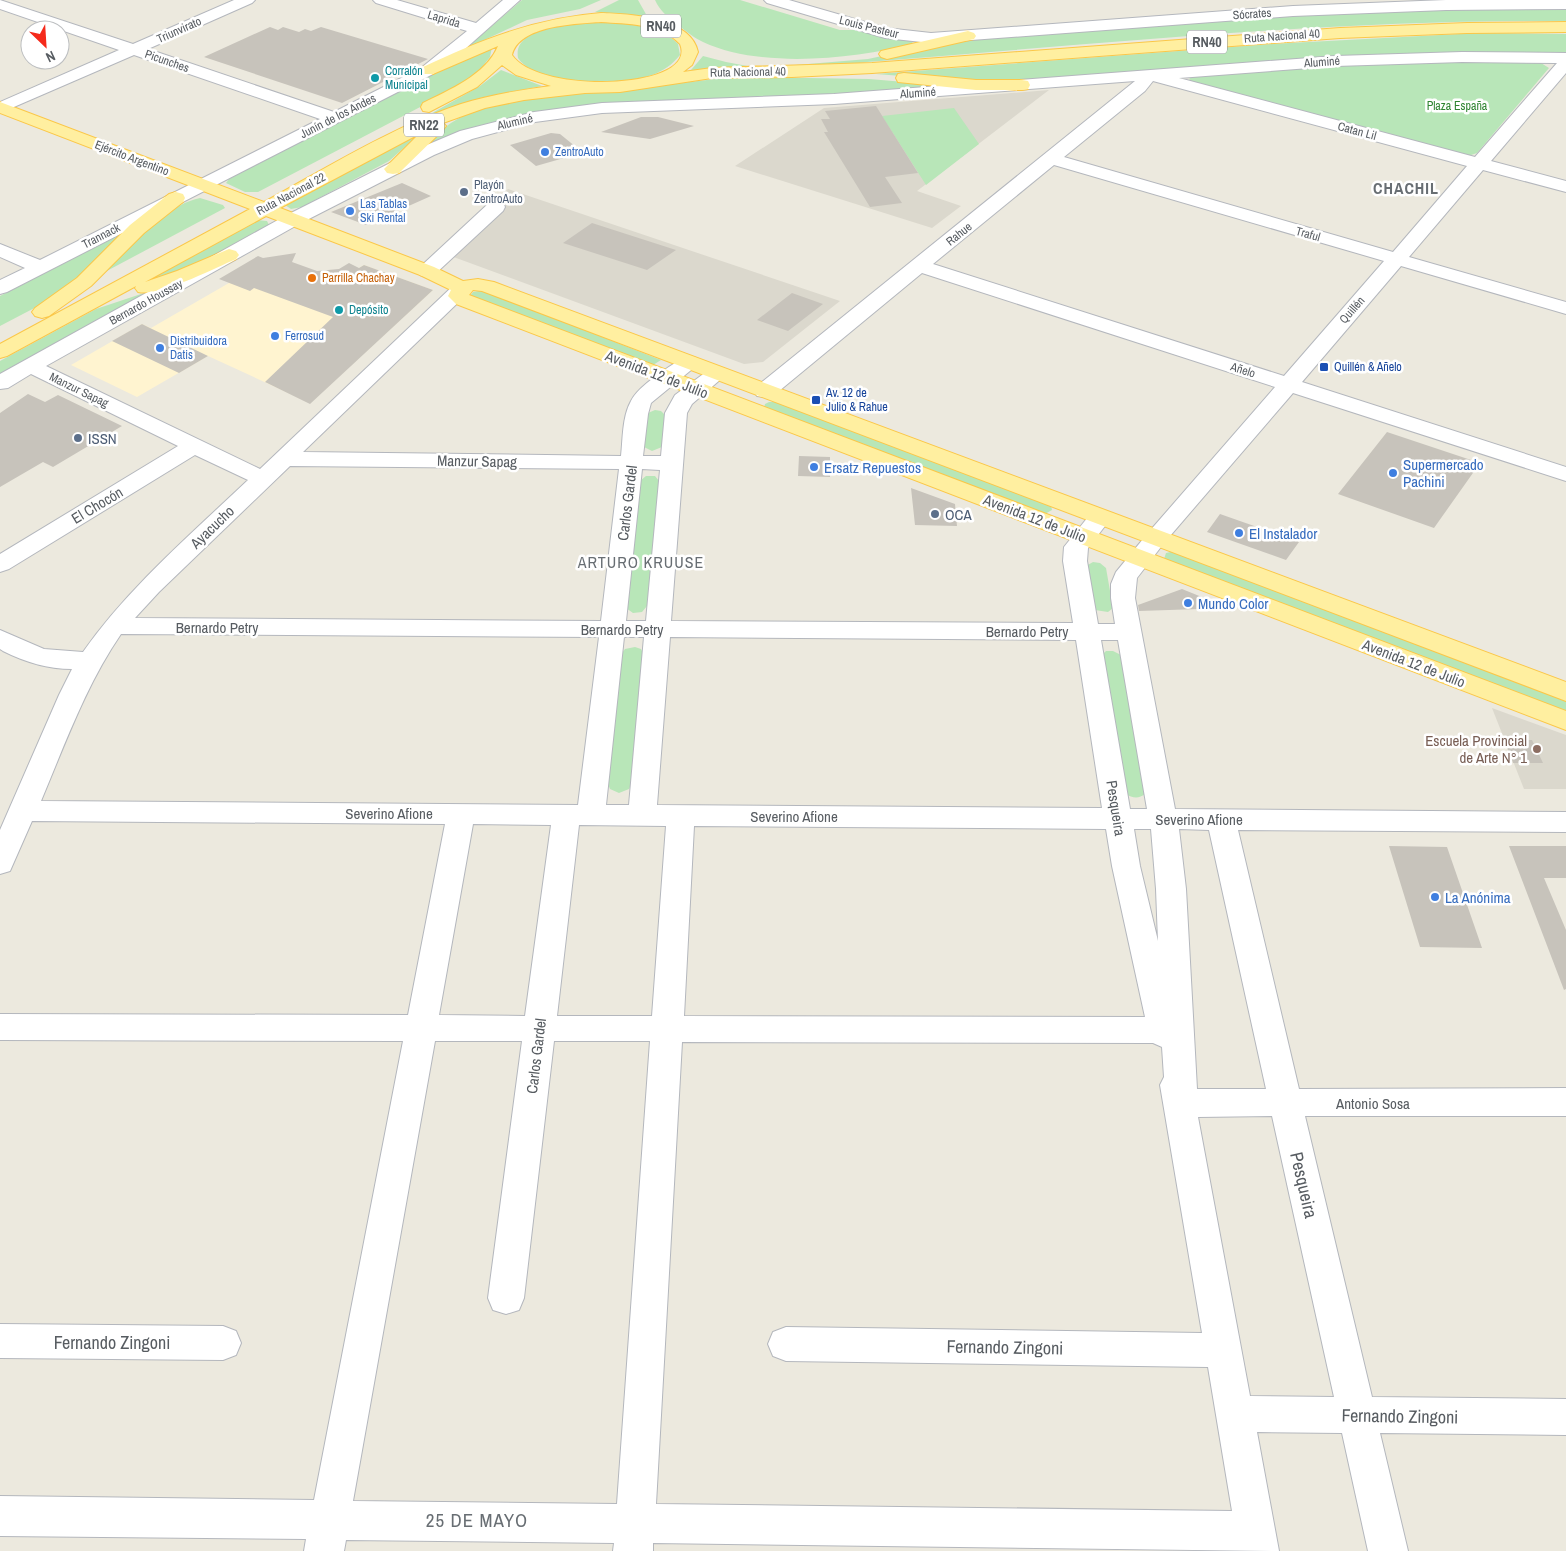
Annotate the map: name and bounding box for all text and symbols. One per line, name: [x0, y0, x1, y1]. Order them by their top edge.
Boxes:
street label: Sócrates: [1232, 5, 1272, 23]
street label: Laprida: [426, 6, 463, 32]
street label: Louis Pasteur: [838, 12, 901, 42]
street label: Triunvirato: [154, 13, 204, 47]
road number: RN40: [641, 15, 681, 38]
north arrow: [20, 20, 70, 70]
street label: Ruta Nacional 40: [1244, 25, 1320, 47]
road number: RN40: [1187, 31, 1227, 54]
street label: Picunches: [143, 46, 191, 76]
text: N: [43, 47, 58, 67]
street label: Aluminé: [1302, 53, 1341, 71]
place label: Corralón Municipal: [385, 63, 428, 93]
street label: Ruta Nacional 40: [710, 63, 786, 81]
marker: Corralón Municipal: [369, 72, 381, 84]
street label: Aluminé: [898, 84, 937, 102]
street label: Junín de los Andes: [297, 90, 379, 142]
park label: Plaza España: [1427, 98, 1488, 114]
street label: Aluminé: [495, 110, 534, 134]
road number: RN22: [404, 114, 444, 136]
street label: Catan Lil: [1336, 118, 1378, 144]
street label: Ejército Argentino: [93, 137, 171, 179]
place label: ZentroAuto: [555, 144, 604, 160]
marker: ZentroAuto: [539, 146, 551, 158]
street label: Ruta Nacional 22: [254, 169, 328, 219]
place label: Playón ZentroAuto: [474, 177, 523, 207]
district label: CHACHIL: [1373, 177, 1439, 199]
marker: Playón ZentroAuto: [458, 186, 470, 198]
place label: Las Tablas Ski Rental: [360, 196, 407, 226]
marker: Las Tablas Ski Rental: [344, 205, 356, 217]
street label: Rahue: [943, 219, 975, 249]
street label: Trannack: [79, 220, 123, 252]
street label: Traful: [1294, 223, 1322, 245]
place label: Parrilla Chachay: [322, 270, 395, 286]
marker: Parrilla Chachay: [306, 272, 318, 284]
street label: Bernardo Houssay: [106, 275, 186, 329]
street label: Quillén: [1336, 293, 1368, 327]
place label: Depósito: [349, 302, 388, 318]
marker: Depósito: [333, 304, 345, 316]
place label: Ferrosud: [285, 328, 324, 344]
marker: Ferrosud: [269, 330, 281, 342]
place label: Distribuidora Datis: [170, 333, 227, 363]
marker: Distribuidora Datis: [154, 342, 166, 354]
street label: Avenida 12 de Julio: [602, 344, 712, 403]
street label: Añelo: [1228, 358, 1257, 381]
place label: Quillén & Añelo: [1334, 359, 1402, 375]
marker: Quillén & Añelo: [1318, 361, 1330, 373]
street label: Manzur Sapag: [47, 369, 112, 411]
place label: Av. 12 de Julio & Rahue: [825, 385, 888, 415]
marker: Av. 12 de Julio & Rahue: [810, 394, 822, 406]
place label: ISSN: [88, 428, 117, 449]
marker: ISSN: [72, 432, 84, 444]
street label: Manzur Sapag: [437, 450, 517, 472]
place label: Supermercado Pachini: [1403, 454, 1484, 492]
place label: Ersatz Repuestos: [824, 457, 921, 478]
marker: Ersatz Repuestos: [808, 461, 820, 473]
street label: Carlos Gardel: [612, 464, 642, 542]
marker: Supermercado Pachini: [1387, 467, 1399, 479]
street label: El Chocón: [67, 481, 127, 529]
street label: Avenida 12 de Julio: [980, 488, 1090, 547]
street label: Ayacucho: [185, 501, 239, 554]
place label: OCA: [945, 504, 972, 525]
marker: OCA: [929, 508, 941, 520]
place label: El Instalador: [1249, 523, 1317, 544]
marker: El Instalador: [1233, 527, 1245, 539]
district label: ARTURO KRUUSE: [577, 551, 704, 573]
place label: Mundo Color: [1198, 593, 1268, 614]
marker: Mundo Color: [1182, 597, 1194, 609]
street label: Bernardo Petry: [176, 617, 259, 638]
street label: Bernardo Petry: [581, 619, 664, 640]
street label: Bernardo Petry: [986, 621, 1069, 642]
street label: Avenida 12 de Julio: [1359, 633, 1469, 692]
place label: Escuela Provincial de Arte N° 1: [1425, 730, 1527, 768]
marker: Escuela Provincial de Arte N° 1: [1531, 743, 1543, 755]
street label: Pesqueira: [1101, 779, 1131, 837]
street label: Severino Afione: [345, 803, 433, 824]
street label: Severino Afione: [750, 806, 838, 827]
street label: Severino Afione: [1155, 809, 1243, 830]
place label: La Anónima: [1445, 887, 1511, 908]
marker: La Anónima: [1429, 891, 1441, 903]
street label: Carlos Gardel: [521, 1017, 551, 1095]
street label: Antonio Sosa: [1335, 1093, 1410, 1114]
street label: Pesqueira: [1284, 1149, 1324, 1221]
street label: Fernando Zingoni: [54, 1330, 170, 1355]
street label: Fernando Zingoni: [946, 1333, 1064, 1361]
street label: Fernando Zingoni: [1341, 1402, 1459, 1430]
district label: 25 DE MAYO: [426, 1507, 528, 1533]

